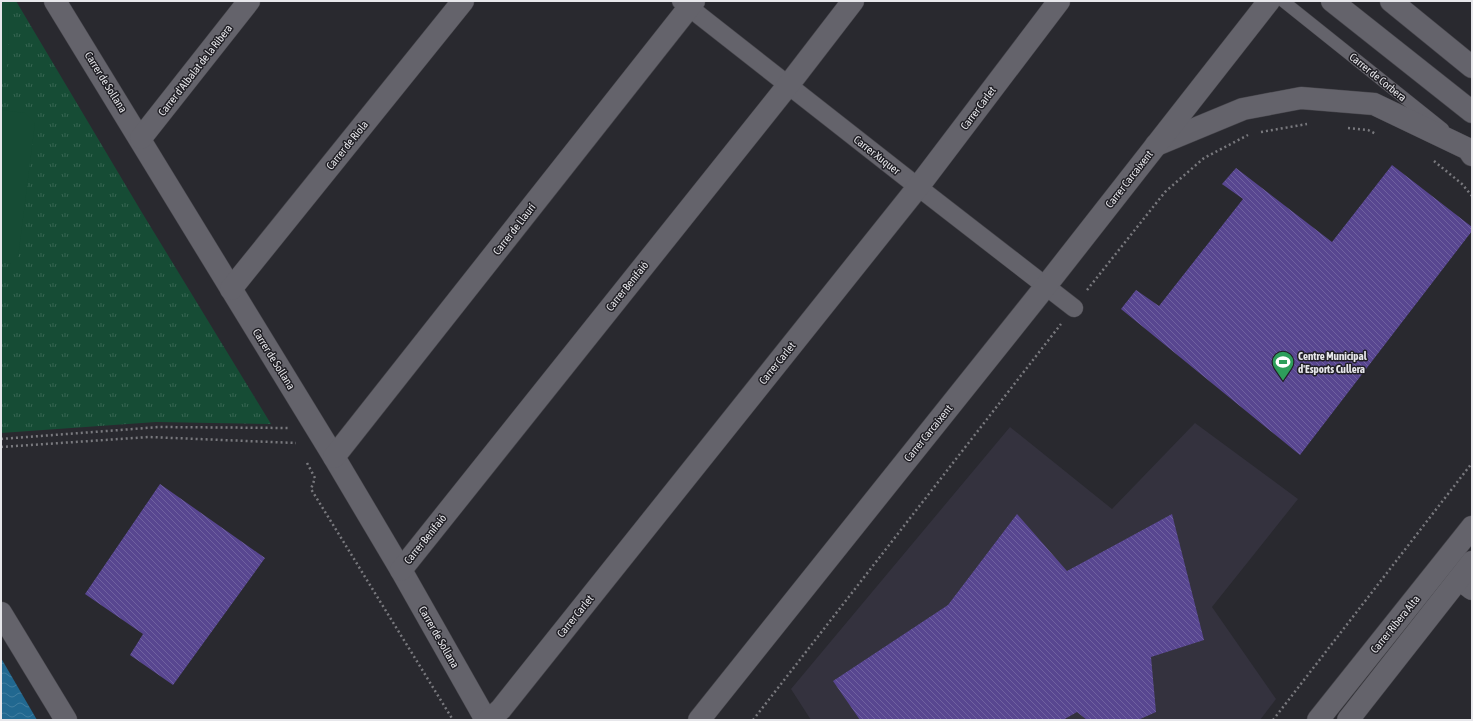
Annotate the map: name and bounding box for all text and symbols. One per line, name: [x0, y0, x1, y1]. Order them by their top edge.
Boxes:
street label: Carrer d'Albalat de la Ribera: [156, 22, 234, 118]
street label: Carrer de Sollana: [83, 49, 129, 115]
street label: Carrer de Corbera: [1347, 50, 1409, 104]
street label: Carrer Carlet: [958, 84, 998, 132]
street label: Carrer de Riola: [324, 118, 370, 172]
street label: Carrer Xuquer: [852, 133, 903, 177]
street label: Carrer Carcaixent: [1103, 148, 1155, 210]
street label: Carrer de Llaurí: [490, 201, 538, 257]
street label: Carrer Benifaió: [603, 259, 651, 313]
street label: Carrer de Sollana: [251, 326, 297, 392]
street label: Carrer Carlet: [756, 340, 798, 386]
sports icon: Centre Municipal d'Esports Cullera: [1270, 349, 1296, 382]
place label: Centre Municipal d'Esports Cullera: [1298, 350, 1368, 375]
street label: Carrer Carcaixent: [902, 402, 954, 464]
street label: Carrer Benifaió: [401, 512, 449, 566]
street label: Carrer Carlet: [554, 593, 596, 639]
street label: Carrer Ribera Alta: [1368, 593, 1422, 655]
street label: Carrer de Sollana: [417, 604, 461, 670]

